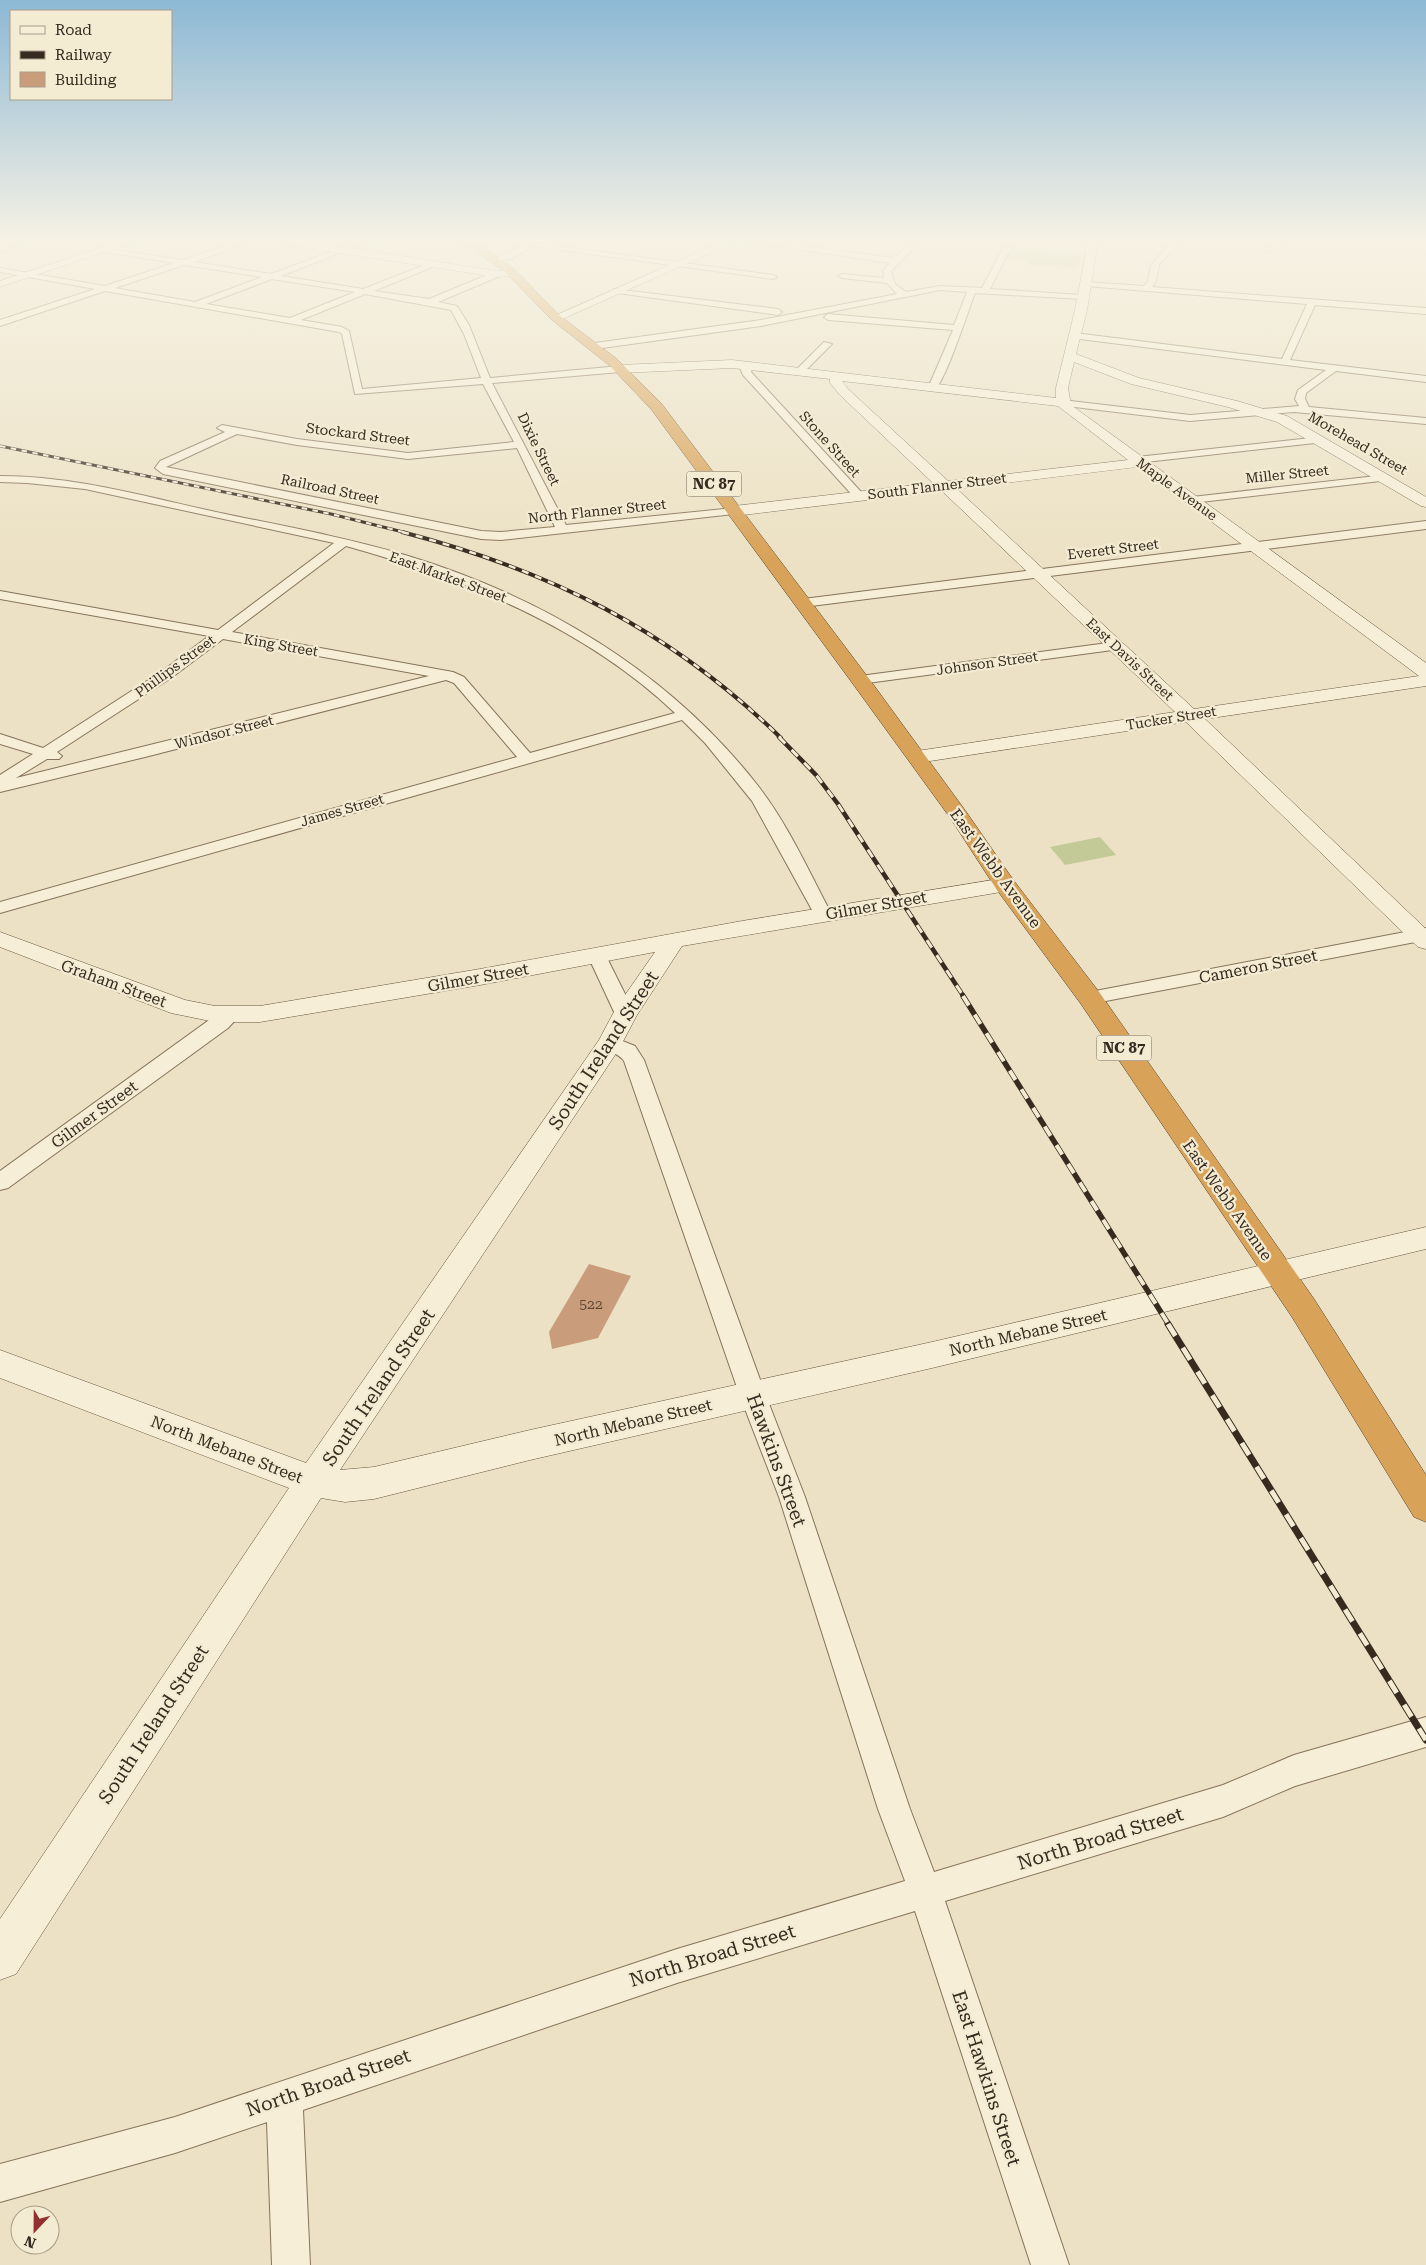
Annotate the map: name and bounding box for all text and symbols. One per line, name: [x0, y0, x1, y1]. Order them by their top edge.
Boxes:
legend: [10, 10, 172, 100]
text: Road: [55, 21, 92, 39]
text: Railway: [55, 46, 112, 64]
text: Building: [55, 71, 117, 89]
street label: Stone Street: [796, 408, 864, 480]
street label: Morehead Street: [1306, 408, 1410, 478]
street label: Dixie Street: [514, 410, 564, 488]
street label: Stockard Street: [305, 420, 411, 448]
street label: Maple Avenue: [1134, 454, 1221, 524]
street label: Miller Street: [1245, 462, 1329, 486]
street label: South Flanner Street: [867, 470, 1007, 502]
street label: Railroad Street: [279, 471, 381, 507]
road number: NC 87: [686, 472, 742, 496]
street label: North Flanner Street: [527, 496, 667, 526]
street label: Everett Street: [1066, 535, 1160, 563]
street label: East Market Street: [387, 548, 509, 606]
street label: East Davis Street: [1083, 615, 1177, 703]
street label: King Street: [243, 631, 319, 659]
street label: Phillips Street: [132, 632, 218, 700]
street label: Johnson Street: [935, 648, 1039, 678]
street label: Tucker Street: [1125, 703, 1217, 733]
street label: Windsor Street: [173, 712, 275, 752]
street label: James Street: [298, 790, 386, 830]
street label: East Webb Avenue: [946, 805, 1045, 932]
street label: Gilmer Street: [824, 887, 928, 924]
street label: Cameron Street: [1197, 946, 1319, 987]
street label: Graham Street: [58, 956, 169, 1011]
street label: Gilmer Street: [426, 959, 530, 996]
street label: South Ireland Street: [543, 967, 663, 1134]
road number: NC 87: [1096, 1036, 1152, 1060]
street label: Gilmer Street: [47, 1077, 141, 1152]
street label: East Webb Avenue: [1179, 1136, 1276, 1264]
house number: 522: [579, 1296, 603, 1312]
street label: South Ireland Street: [317, 1304, 440, 1470]
street label: North Mebane Street: [947, 1305, 1109, 1360]
street label: Hawkins Street: [742, 1390, 811, 1530]
street label: North Mebane Street: [552, 1395, 714, 1450]
street label: North Mebane Street: [148, 1412, 306, 1487]
street label: South Ireland Street: [93, 1641, 213, 1808]
street label: North Broad Street: [1014, 1802, 1186, 1875]
street label: North Broad Street: [626, 1919, 798, 1992]
street label: East Hawkins Street: [947, 1987, 1026, 2169]
street label: North Broad Street: [243, 2044, 413, 2121]
north arrow: [10, 2205, 60, 2255]
text: N: [22, 2233, 38, 2251]

